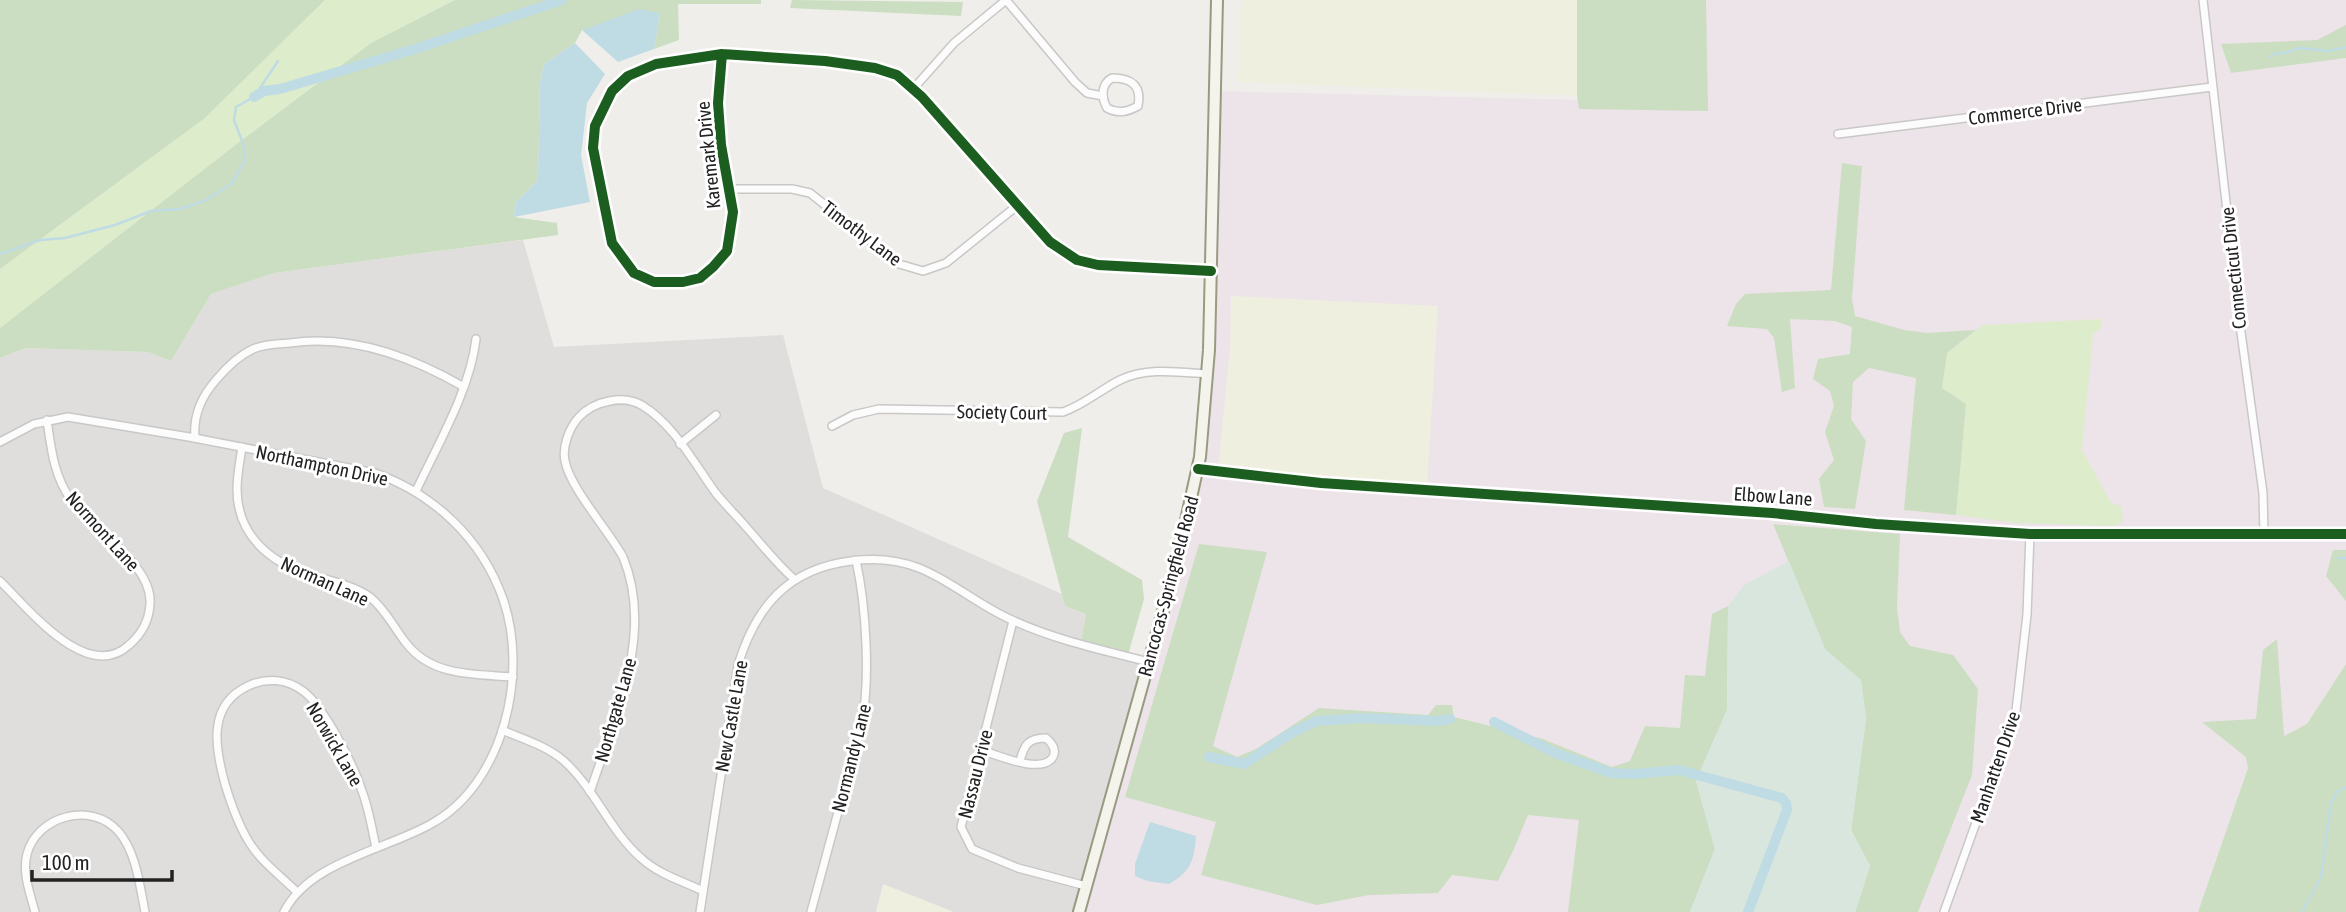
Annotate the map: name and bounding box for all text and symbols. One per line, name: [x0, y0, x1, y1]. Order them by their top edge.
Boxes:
street label: Commerce Drive: [1967, 93, 2083, 129]
street label: Karemark Drive: [691, 100, 725, 210]
street label: Timothy Lane: [818, 196, 906, 270]
street label: Connecticut Drive: [2216, 206, 2250, 330]
street label: Society Court: [957, 400, 1047, 424]
street label: Northampton Drive: [254, 440, 390, 490]
street label: Elbow Lane: [1733, 482, 1813, 510]
street label: Normont Lane: [61, 487, 145, 575]
street label: Rancocas-Springfield Road: [1133, 493, 1203, 679]
street label: Norman Lane: [278, 552, 372, 610]
street label: Northgate Lane: [590, 655, 640, 765]
street label: New Castle Lane: [710, 658, 752, 774]
street label: Norwick Lane: [302, 698, 368, 790]
street label: Normandy Lane: [827, 702, 875, 814]
street label: Manhatten Drive: [1966, 708, 2024, 826]
street label: Nassau Drive: [953, 727, 997, 821]
scale bar: [32, 838, 172, 882]
text: 100 m: [42, 850, 90, 874]

